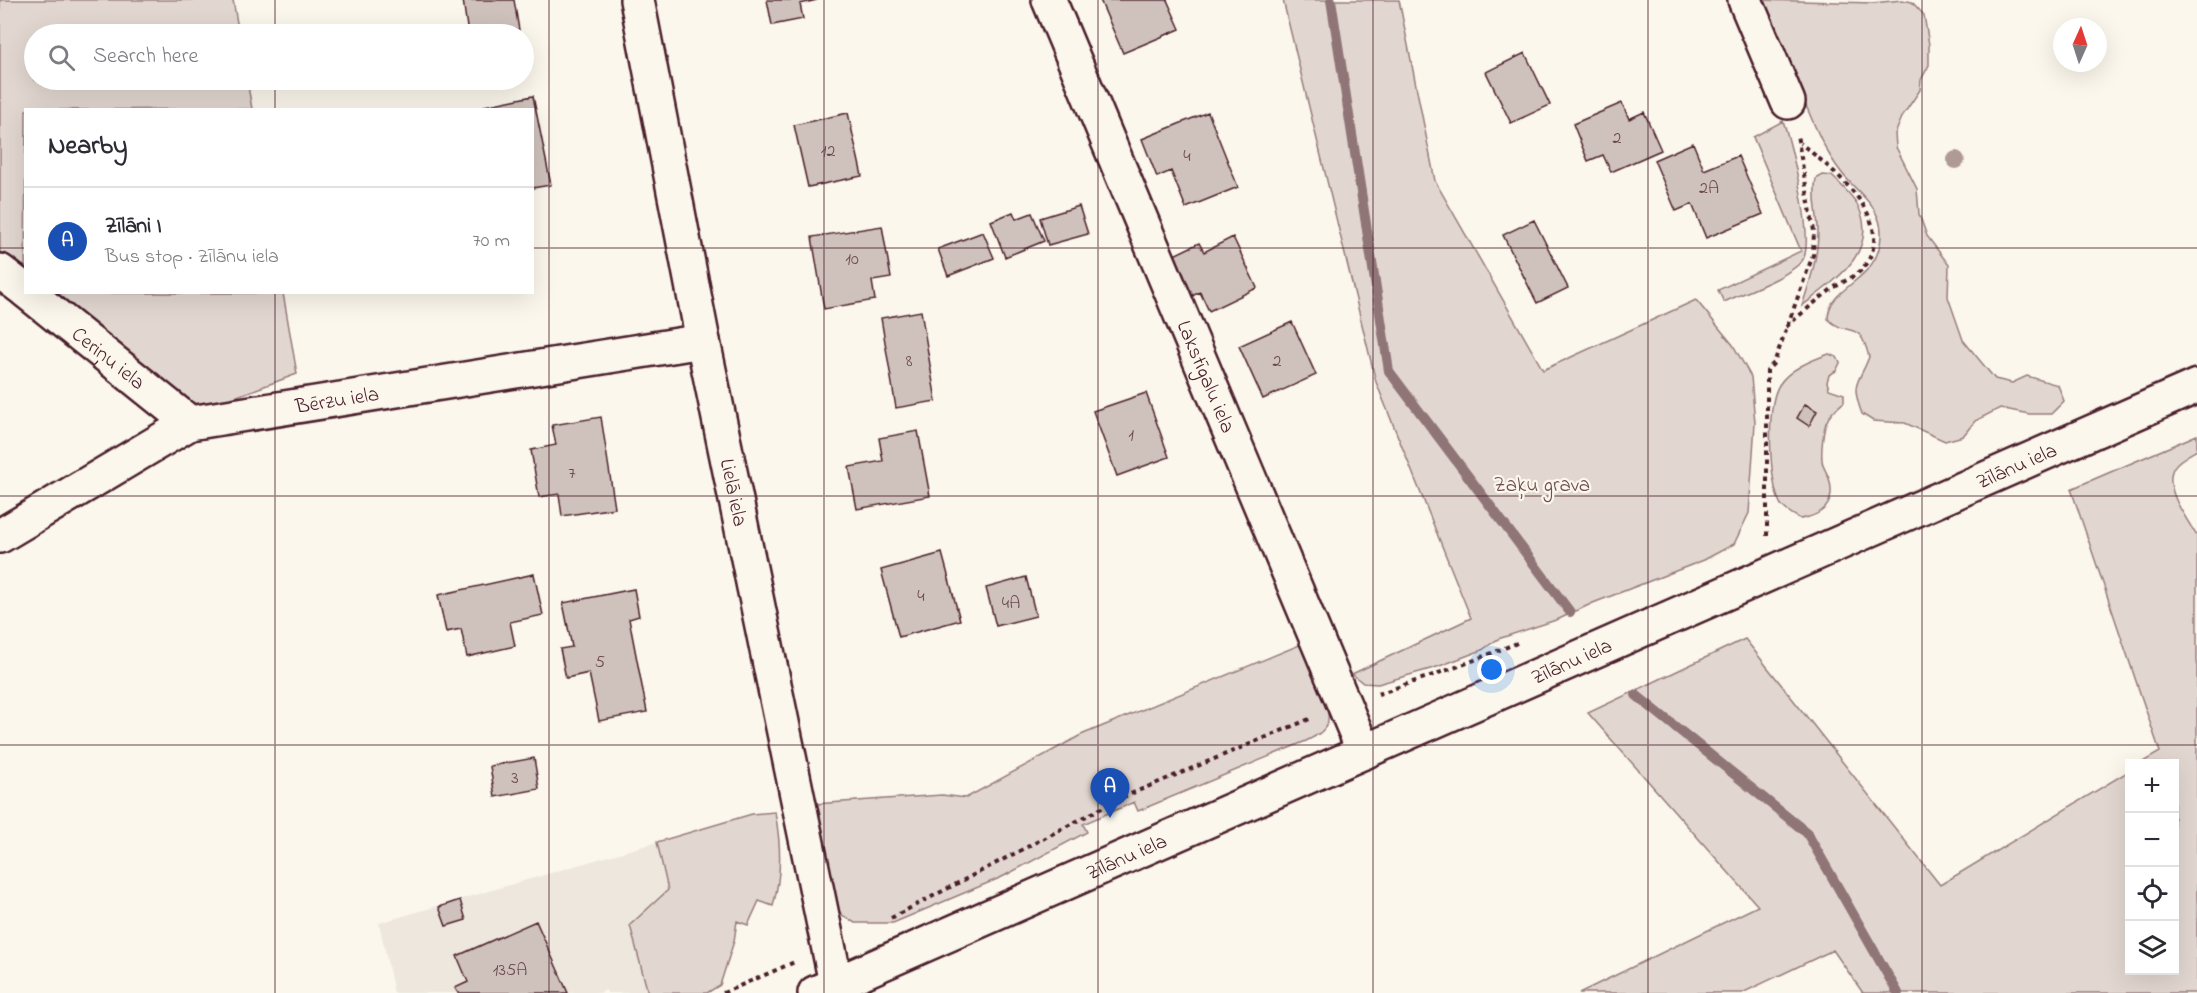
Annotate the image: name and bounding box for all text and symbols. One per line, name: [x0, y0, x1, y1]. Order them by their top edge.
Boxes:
north arrow: [2053, 18, 2107, 72]
search box: [24, 24, 534, 90]
icon: search: [45, 41, 78, 74]
text: Search here: [93, 41, 198, 73]
house number: 2: [1613, 126, 1622, 152]
text: Nearby: [48, 128, 127, 166]
house number: 12: [821, 139, 835, 165]
house number: 4: [1183, 144, 1191, 170]
house number: 2A: [1699, 176, 1719, 202]
text: Zīlāni I: [105, 211, 162, 243]
text: A: [61, 227, 74, 256]
text: 70 m: [473, 227, 510, 256]
text: Bus stop · Zīlānu iela: [105, 243, 279, 272]
house number: 10: [845, 247, 859, 273]
street label: Lakstīgalu iela: [1168, 316, 1242, 438]
street label: Ceriņu iela: [64, 320, 151, 398]
house number: 8: [906, 349, 913, 375]
house number: 2: [1273, 349, 1282, 375]
street label: Bērzu iela: [292, 380, 381, 423]
house number: 1: [1128, 423, 1134, 449]
street label: Zīlānu iela: [1972, 436, 2062, 498]
street label: Lielā iela: [711, 456, 754, 529]
house number: 7: [568, 461, 576, 487]
park label: Zaķu grava: [1494, 471, 1590, 503]
house number: 4: [917, 584, 925, 610]
house number: 4A: [1002, 591, 1020, 617]
street label: Zīlānu iela: [1527, 632, 1617, 694]
house number: 5: [595, 650, 605, 676]
your location: [1477, 655, 1506, 684]
map controls: [2125, 759, 2179, 975]
button: +: [2125, 759, 2179, 813]
house number: 3: [511, 766, 519, 792]
pin: A: [1090, 768, 1130, 818]
button: −: [2125, 813, 2179, 867]
street label: Zīlānu iela: [1082, 827, 1172, 889]
button: locate: [2125, 867, 2179, 921]
button: layers: [2125, 921, 2179, 975]
house number: 135A: [493, 958, 527, 984]

